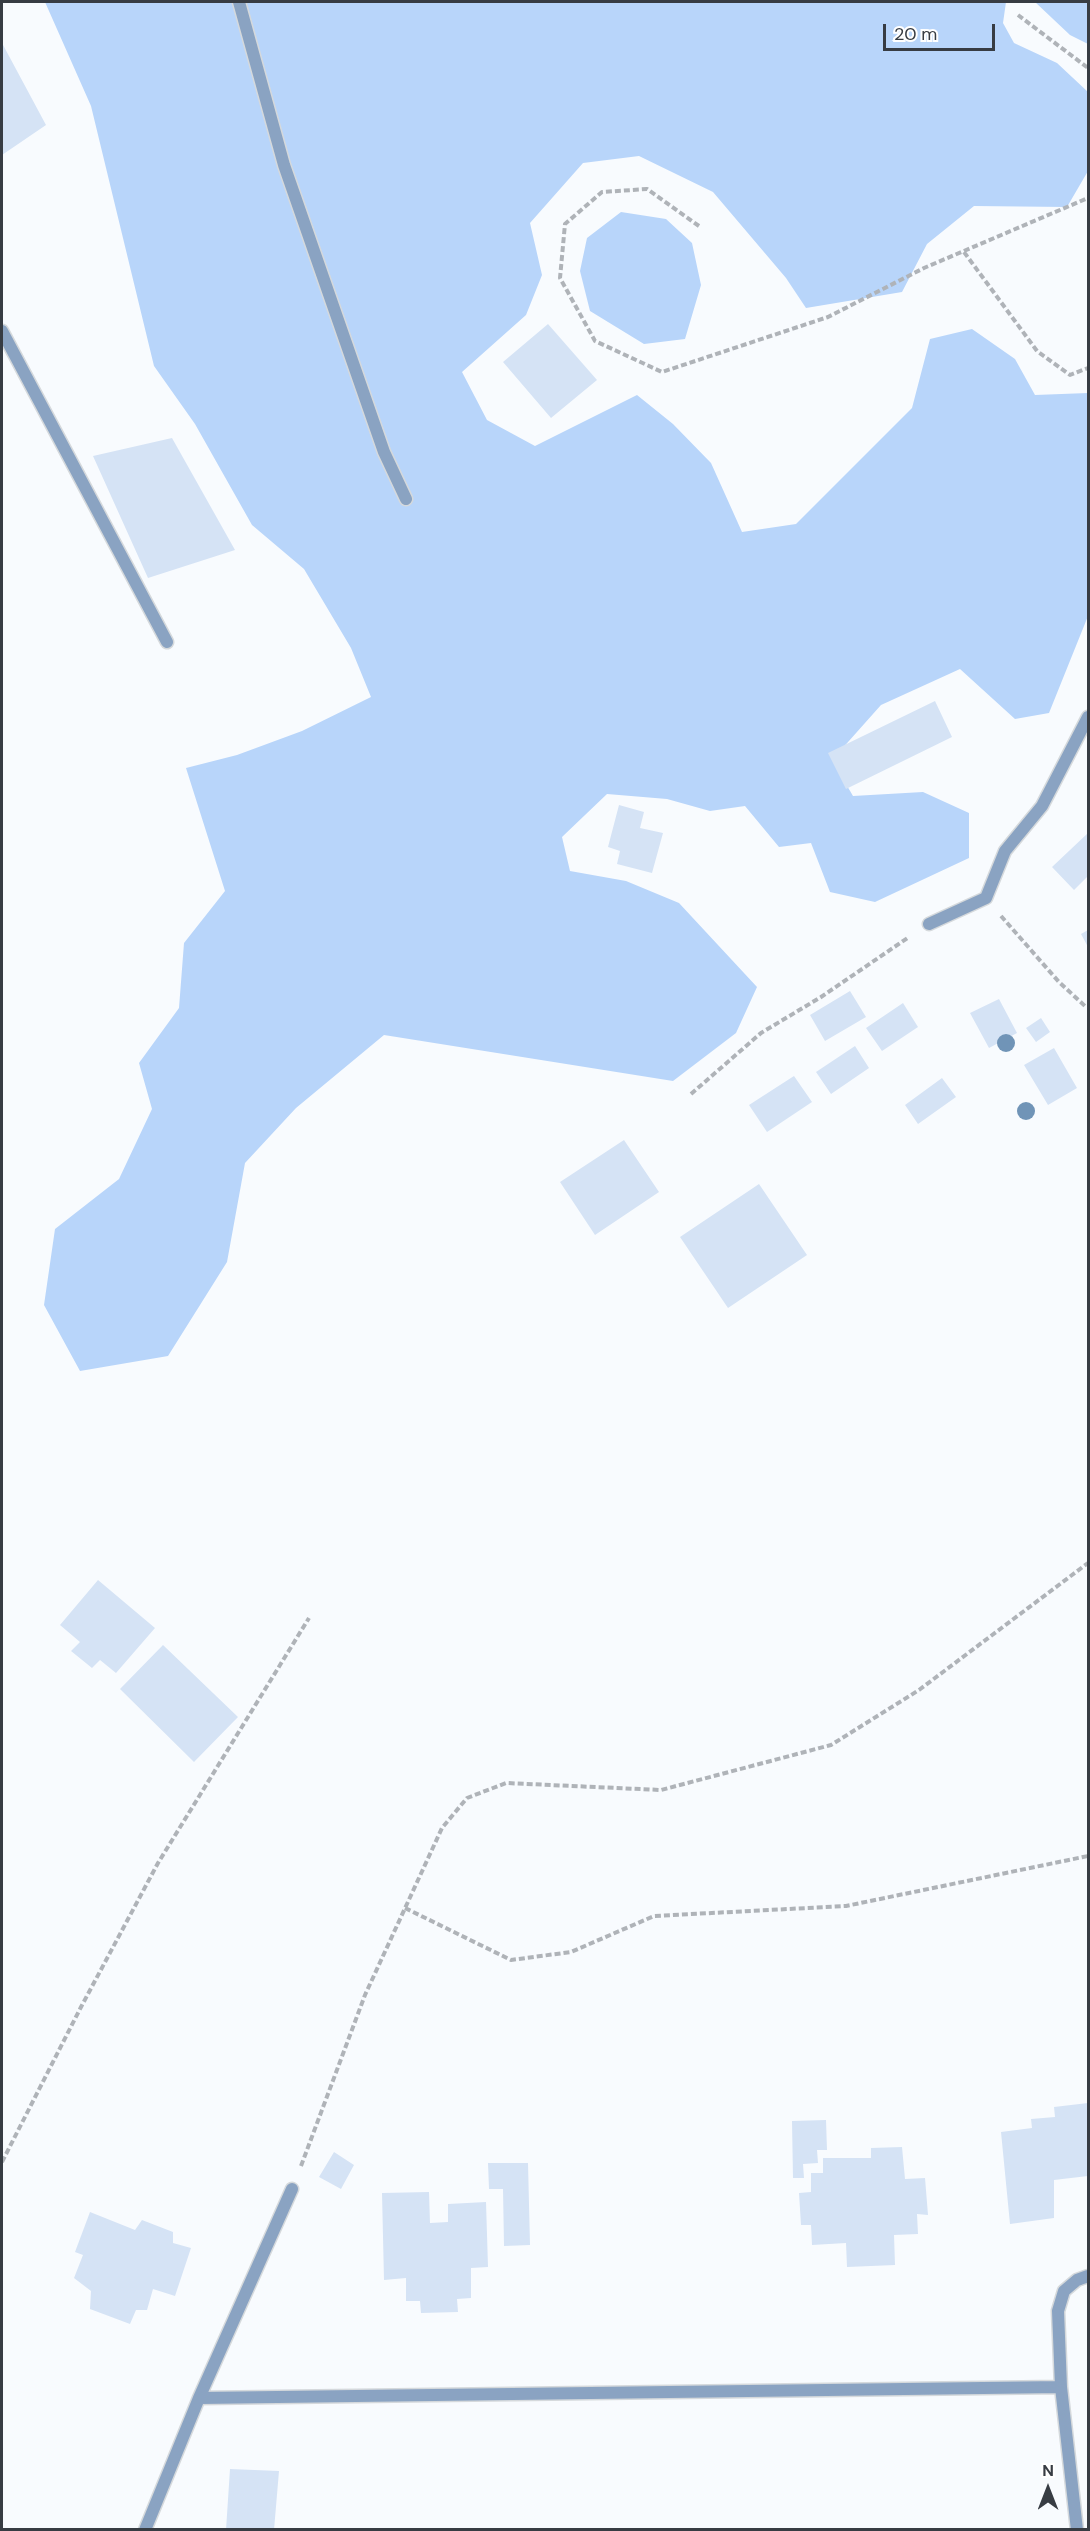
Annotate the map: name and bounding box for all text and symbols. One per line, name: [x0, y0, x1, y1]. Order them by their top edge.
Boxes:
scale bar: [886, 12, 998, 50]
text: 20 m: [894, 22, 937, 46]
north arrow: [1018, 2459, 1078, 2519]
text: N: [1042, 2460, 1054, 2481]

